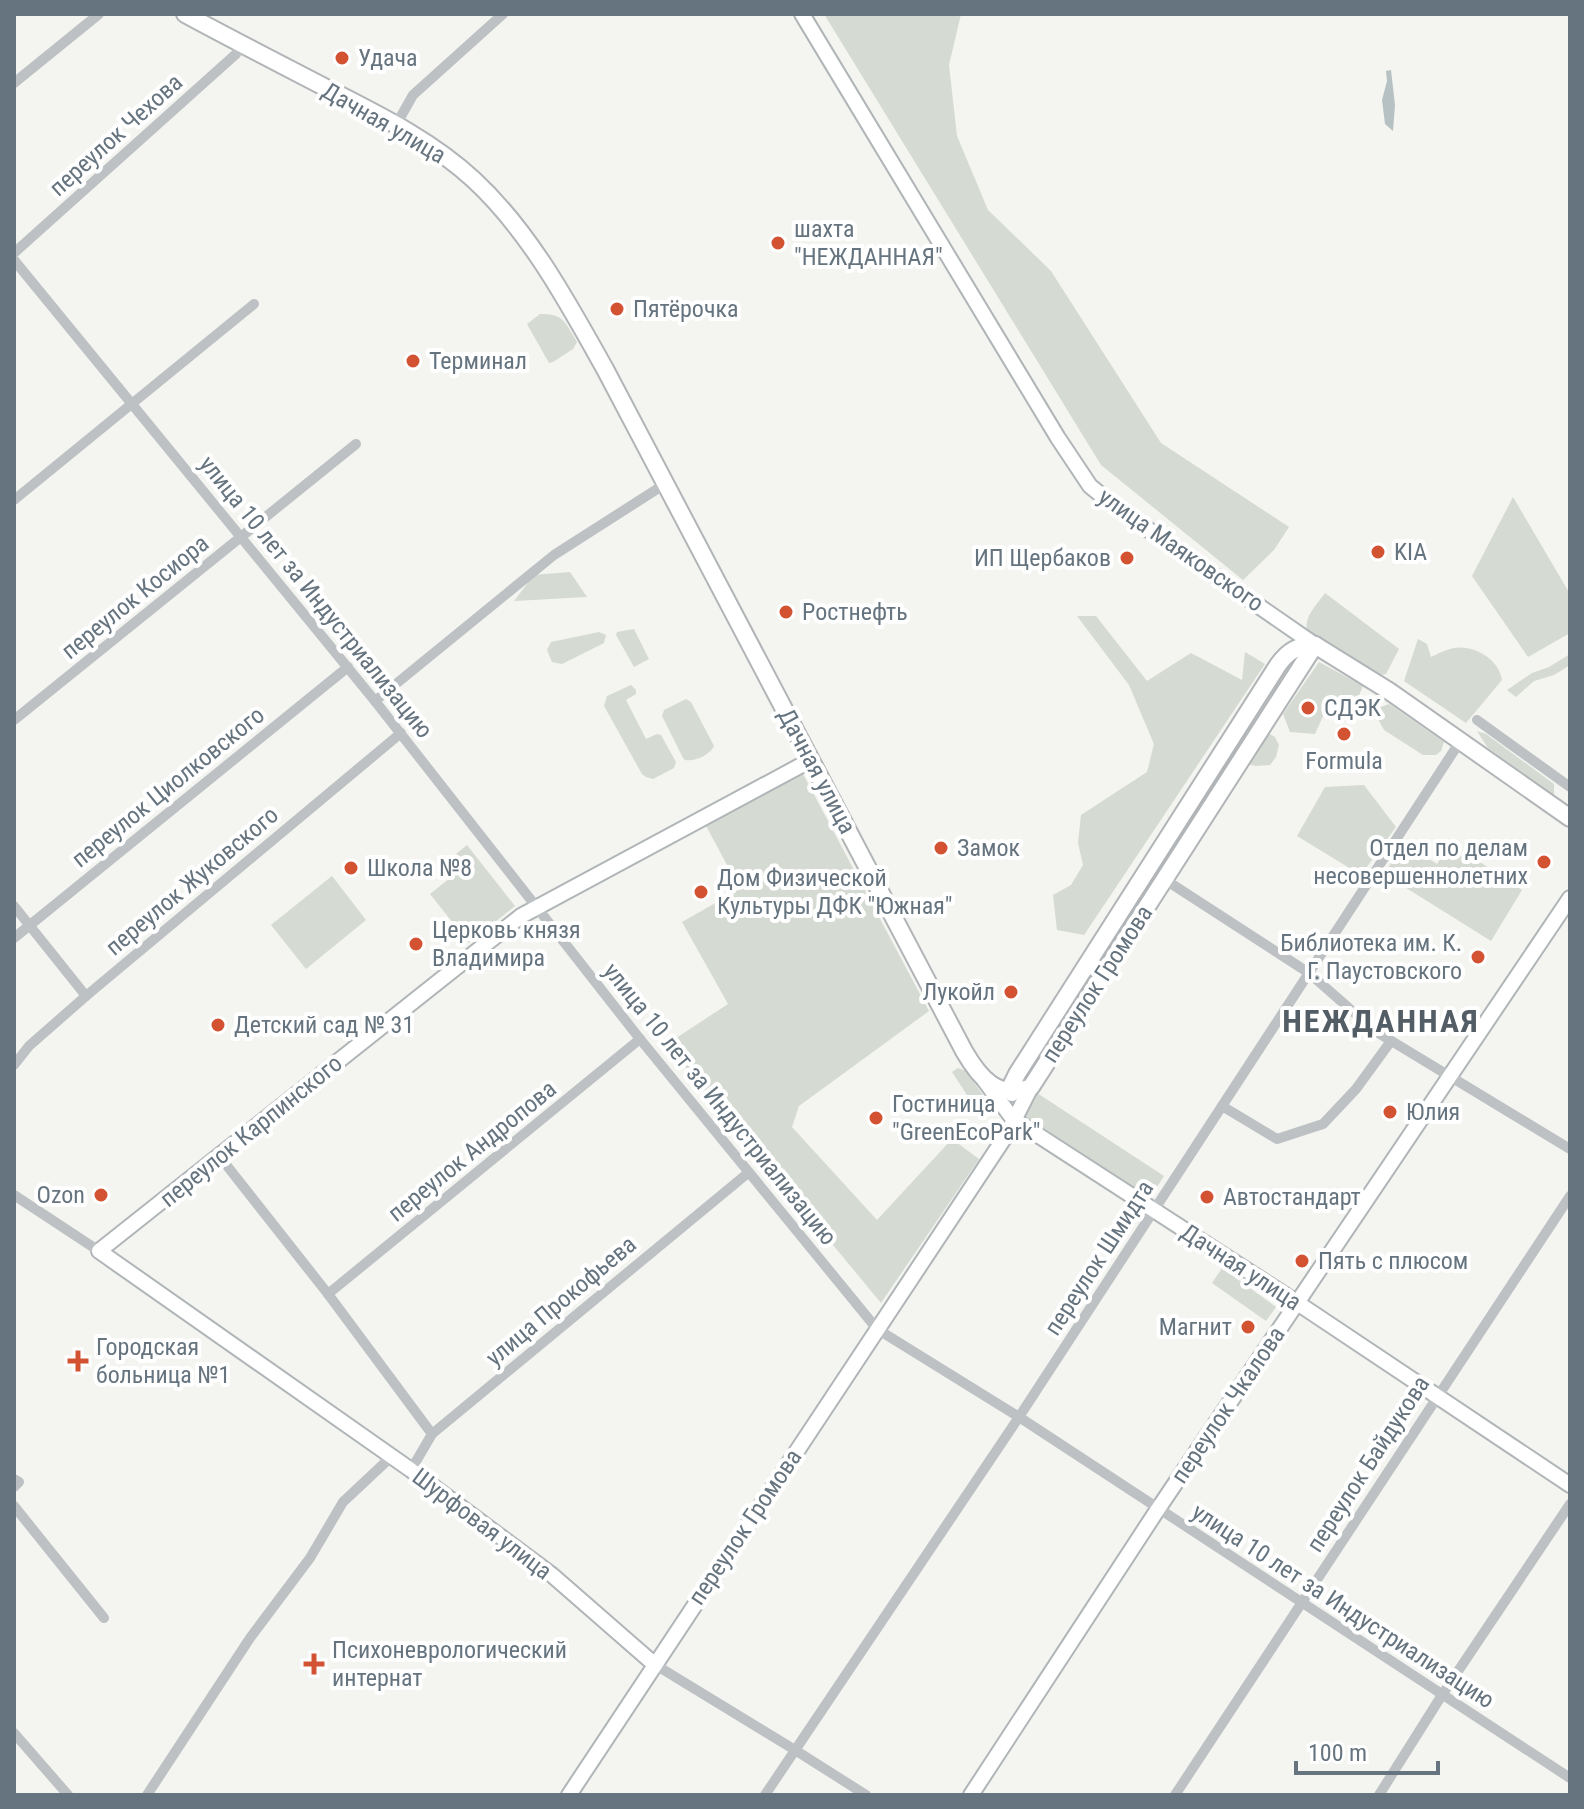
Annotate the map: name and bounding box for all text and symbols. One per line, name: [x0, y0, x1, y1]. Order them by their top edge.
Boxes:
place label: Удача: [358, 44, 418, 72]
marker: Удача: [333, 49, 351, 67]
street label: переулок Чехова: [44, 68, 188, 202]
street label: Дачная улица: [317, 76, 451, 170]
place label: шахта "НЕЖДАННАЯ": [794, 215, 943, 271]
marker: шахта "НЕЖДАННАЯ": [769, 234, 787, 252]
place label: Пятёрочка: [633, 295, 738, 323]
marker: Пятёрочка: [608, 300, 626, 318]
place label: Терминал: [429, 347, 527, 375]
marker: Терминал: [404, 352, 422, 370]
street label: улица 10 лет за Индустриализацию: [194, 450, 438, 744]
street label: улица Маяковского: [1093, 483, 1269, 617]
street label: переулок Косиора: [56, 529, 214, 665]
place label: KIA: [1394, 538, 1427, 566]
marker: KIA: [1369, 543, 1387, 561]
place label: ИП Щербаков: [974, 544, 1111, 572]
marker: ИП Щербаков: [1118, 549, 1136, 567]
place label: Ростнефть: [802, 598, 908, 626]
marker: Ростнефть: [777, 603, 795, 621]
place label: СДЭК: [1324, 694, 1382, 722]
marker: СДЭК: [1299, 699, 1317, 717]
street label: переулок Циолковского: [66, 701, 270, 873]
street label: Дачная улица: [772, 704, 862, 838]
marker: Formula: [1335, 725, 1353, 743]
place label: Formula: [1305, 747, 1383, 775]
street label: переулок Жуковского: [100, 801, 284, 961]
place label: Замок: [957, 834, 1020, 862]
place label: Отдел по делам несовершеннолетних: [1313, 834, 1528, 890]
marker: Замок: [932, 839, 950, 857]
marker: Отдел по делам несовершеннолетних: [1535, 853, 1553, 871]
place label: Школа №8: [367, 854, 472, 882]
marker: Школа №8: [342, 859, 360, 877]
place label: Дом Физической Культуры ДФК "Южная": [717, 864, 952, 920]
marker: Дом Физической Культуры ДФК "Южная": [692, 883, 710, 901]
street label: переулок Громова: [1036, 900, 1158, 1068]
place label: Церковь князя Владимира: [432, 916, 580, 972]
place label: Библиотека им. К. Г. Паустовского: [1280, 929, 1462, 985]
marker: Церковь князя Владимира: [407, 935, 425, 953]
marker: Библиотека им. К. Г. Паустовского: [1469, 948, 1487, 966]
street label: улица 10 лет за Индустриализацию: [598, 957, 842, 1251]
place label: Лукойл: [922, 978, 995, 1006]
marker: Лукойл: [1002, 983, 1020, 1001]
district label: НЕЖДАННАЯ: [1282, 1002, 1480, 1040]
place label: Детский сад № 31: [234, 1011, 414, 1039]
marker: Детский сад № 31: [209, 1016, 227, 1034]
street label: переулок Карпинского: [154, 1049, 348, 1213]
street label: переулок Андропова: [382, 1075, 562, 1227]
place label: Гостиница "GreenEcoPark": [892, 1090, 1040, 1146]
place label: Юлия: [1406, 1098, 1460, 1126]
marker: Юлия: [1381, 1103, 1399, 1121]
marker: Гостиница "GreenEcoPark": [867, 1109, 885, 1127]
street label: переулок Шмидта: [1039, 1175, 1159, 1341]
place label: Ozon: [37, 1181, 85, 1209]
place label: Автостандарт: [1223, 1183, 1361, 1211]
marker: Ozon: [92, 1186, 110, 1204]
marker: Автостандарт: [1198, 1188, 1216, 1206]
street label: Дачная улица: [1176, 1218, 1306, 1316]
street label: улица Прокофьева: [480, 1230, 642, 1372]
place label: Пять с плюсом: [1318, 1247, 1468, 1275]
marker: Пять с плюсом: [1293, 1252, 1311, 1270]
place label: Магнит: [1159, 1313, 1232, 1341]
marker: Магнит: [1239, 1318, 1257, 1336]
street label: переулок Чкалова: [1165, 1321, 1291, 1489]
place label: Городская больница №1: [96, 1333, 230, 1389]
marker: Городская больница №1: [67, 1350, 89, 1372]
street label: переулок Байдукова: [1301, 1371, 1435, 1557]
street label: переулок Громова: [683, 1444, 807, 1610]
street label: Шурфовая улица: [407, 1462, 557, 1586]
street label: улица 10 лет за Индустриализацию: [1187, 1498, 1499, 1714]
place label: Психоневрологический интернат: [332, 1636, 567, 1692]
marker: Психоневрологический интернат: [303, 1653, 325, 1675]
scale bar: [1296, 1725, 1438, 1775]
text: 100 m: [1308, 1739, 1367, 1767]

